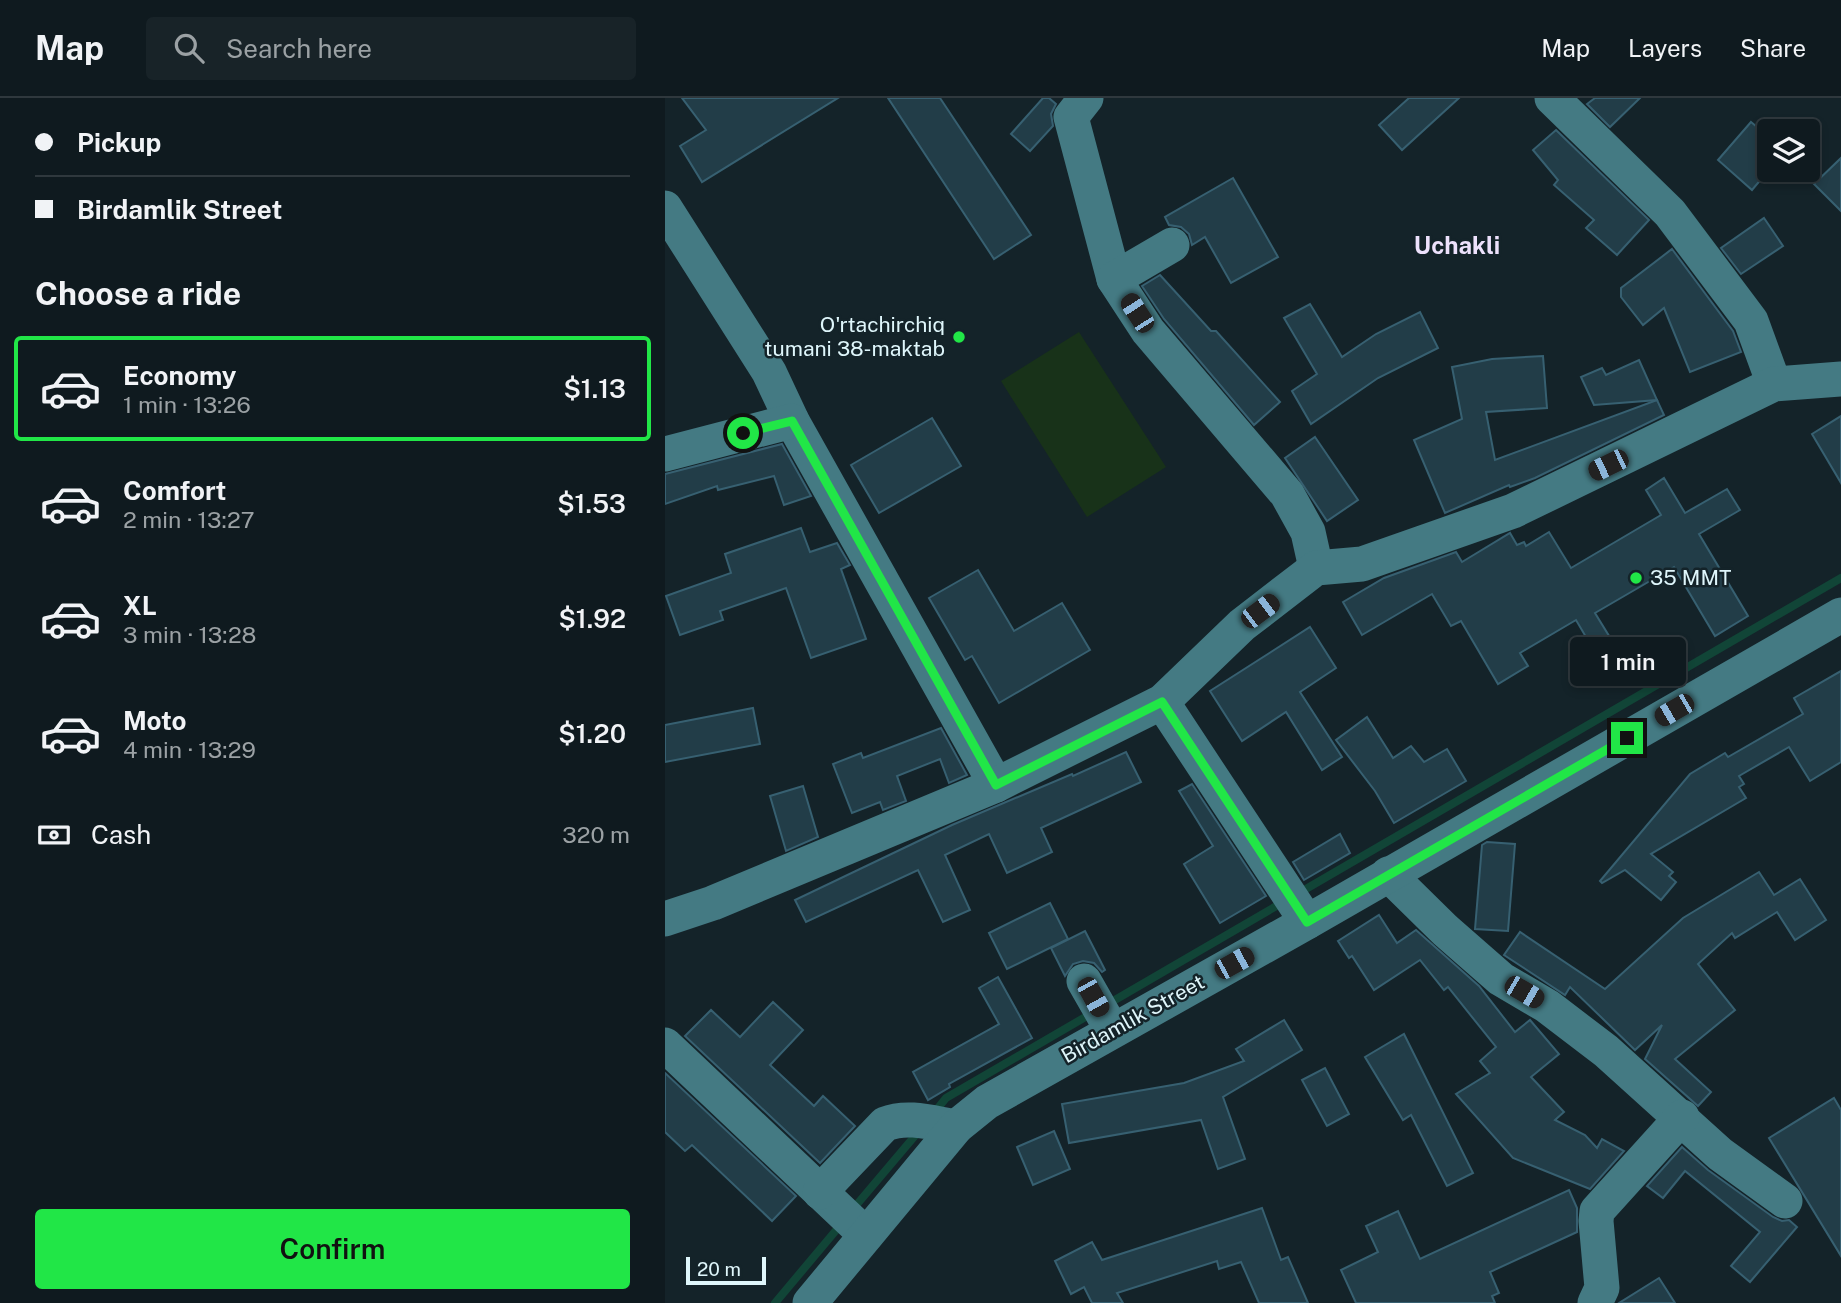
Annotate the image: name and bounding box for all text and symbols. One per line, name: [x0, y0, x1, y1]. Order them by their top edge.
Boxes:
search box: [146, 17, 636, 80]
text: Map: [35, 29, 104, 67]
icon: search: [170, 29, 208, 67]
text: Search here: [226, 33, 372, 64]
text: Map: [1541, 34, 1590, 62]
text: Layers: [1628, 34, 1702, 62]
text: Share: [1740, 34, 1806, 62]
map controls: [1757, 119, 1820, 182]
button: layers: [1757, 119, 1820, 182]
text: Pickup: [77, 127, 161, 158]
text: Birdamlik Street: [77, 194, 282, 225]
district label: Uchakli: [1414, 231, 1500, 259]
text: Choose a ride: [35, 275, 241, 312]
car: [1117, 290, 1158, 336]
place label: O'rtachirchiq tumani 38-maktab: [764, 312, 945, 361]
marker: O'rtachirchiq tumani 38-maktab: [951, 329, 967, 345]
icon: car: [39, 357, 102, 420]
text: Economy: [123, 360, 236, 391]
text: $1.13: [563, 373, 626, 404]
text: 1 min · 13:26: [123, 391, 251, 418]
route start: [727, 417, 759, 449]
car: [1585, 446, 1632, 484]
icon: car: [39, 472, 102, 535]
text: Comfort: [123, 475, 226, 506]
text: $1.53: [557, 488, 626, 519]
text: 2 min · 13:27: [123, 506, 255, 533]
place label: 35 MMT: [1650, 565, 1731, 590]
marker: 35 MMT: [1628, 570, 1644, 586]
icon: car: [39, 587, 102, 650]
text: XL: [123, 590, 157, 621]
car: [1237, 590, 1284, 632]
text: $1.92: [558, 603, 626, 634]
text: 3 min · 13:28: [123, 621, 257, 648]
callout: 1 min: [1569, 636, 1685, 686]
text: 1 min: [1601, 648, 1655, 675]
car: [1651, 690, 1698, 730]
icon: car: [39, 702, 102, 765]
text: Moto: [123, 705, 186, 736]
text: $1.20: [558, 718, 626, 749]
route end: [1611, 722, 1643, 754]
text: 4 min · 13:29: [123, 736, 256, 763]
icon: cash: [35, 816, 73, 854]
text: Cash: [91, 819, 151, 850]
text: 320 m: [562, 821, 630, 848]
car: [1211, 944, 1258, 982]
street label: Birdamlik Street: [1057, 969, 1209, 1068]
car: [1501, 972, 1548, 1012]
car: [1074, 974, 1113, 1020]
button: Confirm: [35, 1209, 630, 1289]
scale bar: [686, 1254, 767, 1286]
text: 20 m: [697, 1258, 741, 1280]

